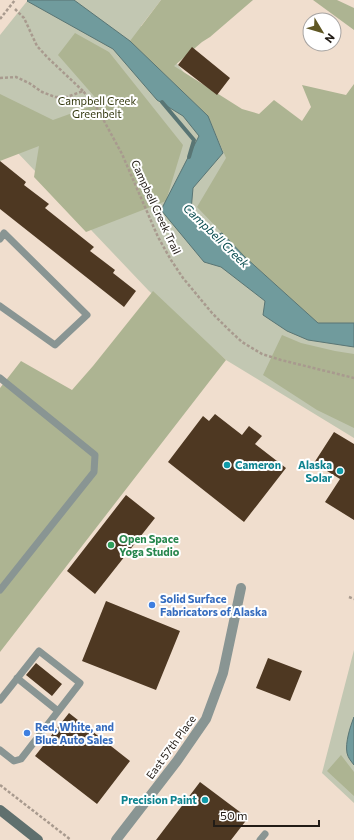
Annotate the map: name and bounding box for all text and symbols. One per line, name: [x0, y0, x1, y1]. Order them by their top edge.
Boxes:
north arrow: [302, 12, 342, 52]
text: N: [323, 31, 338, 46]
park label: Campbell Creek Greenbelt: [58, 94, 136, 120]
street label: Campbell Creek Trail: [129, 158, 184, 256]
water label: Campbell Creek: [181, 200, 253, 270]
place label: Cameron: [235, 458, 281, 471]
place label: Alaska Solar: [298, 458, 332, 484]
marker: Cameron: [222, 460, 232, 470]
marker: Alaska Solar: [335, 466, 345, 476]
place label: Open Space Yoga Studio: [119, 532, 180, 558]
marker: Open Space Yoga Studio: [106, 540, 116, 550]
place label: Solid Surface Fabricators of Alaska: [160, 592, 267, 618]
marker: Solid Surface Fabricators of Alaska: [147, 600, 157, 610]
street label: East 57th Place: [143, 712, 198, 781]
place label: Red, White, and Blue Auto Sales: [35, 720, 114, 746]
marker: Red, White, and Blue Auto Sales: [22, 728, 32, 738]
place label: Precision Paint: [121, 793, 197, 806]
marker: Precision Paint: [200, 795, 210, 805]
scale bar: [214, 802, 319, 828]
text: 50 m: [220, 808, 248, 822]

